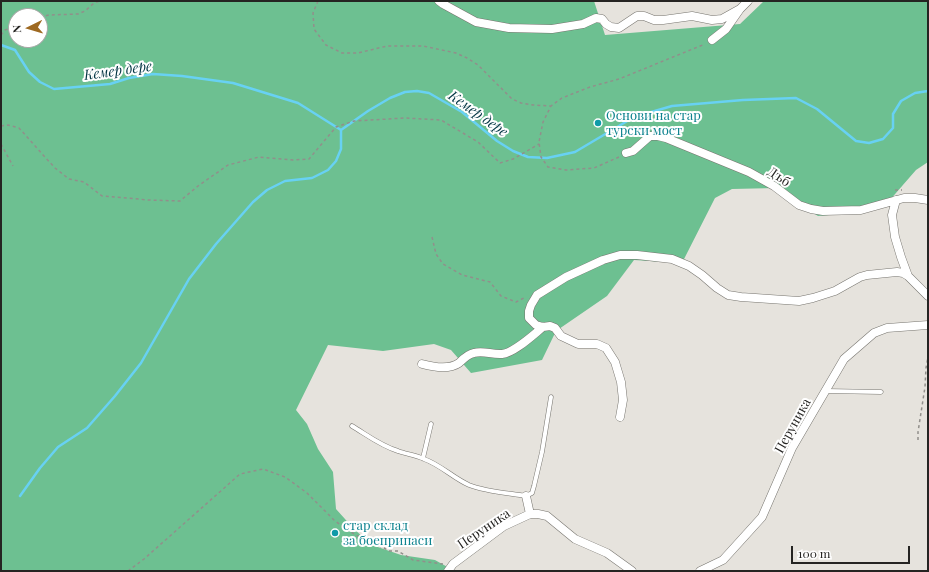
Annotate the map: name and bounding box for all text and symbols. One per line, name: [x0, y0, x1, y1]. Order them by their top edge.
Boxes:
north arrow: [8, 8, 48, 48]
text: N: [9, 24, 24, 34]
water label: Кемер дере: [83, 58, 153, 84]
water label: Кемер дере: [445, 87, 511, 141]
place label: Основи на стар турски мост: [606, 108, 701, 139]
marker: Основи на стар турски мост: [593, 118, 603, 128]
street label: Дъб: [765, 164, 793, 190]
street label: Перуника: [772, 396, 814, 456]
street label: Перуника: [455, 506, 513, 552]
place label: стар склад за боеприпаси: [343, 518, 432, 549]
marker: стар склад за боеприпаси: [330, 528, 340, 538]
scale bar: [793, 538, 912, 564]
text: 100 m: [798, 545, 830, 561]

